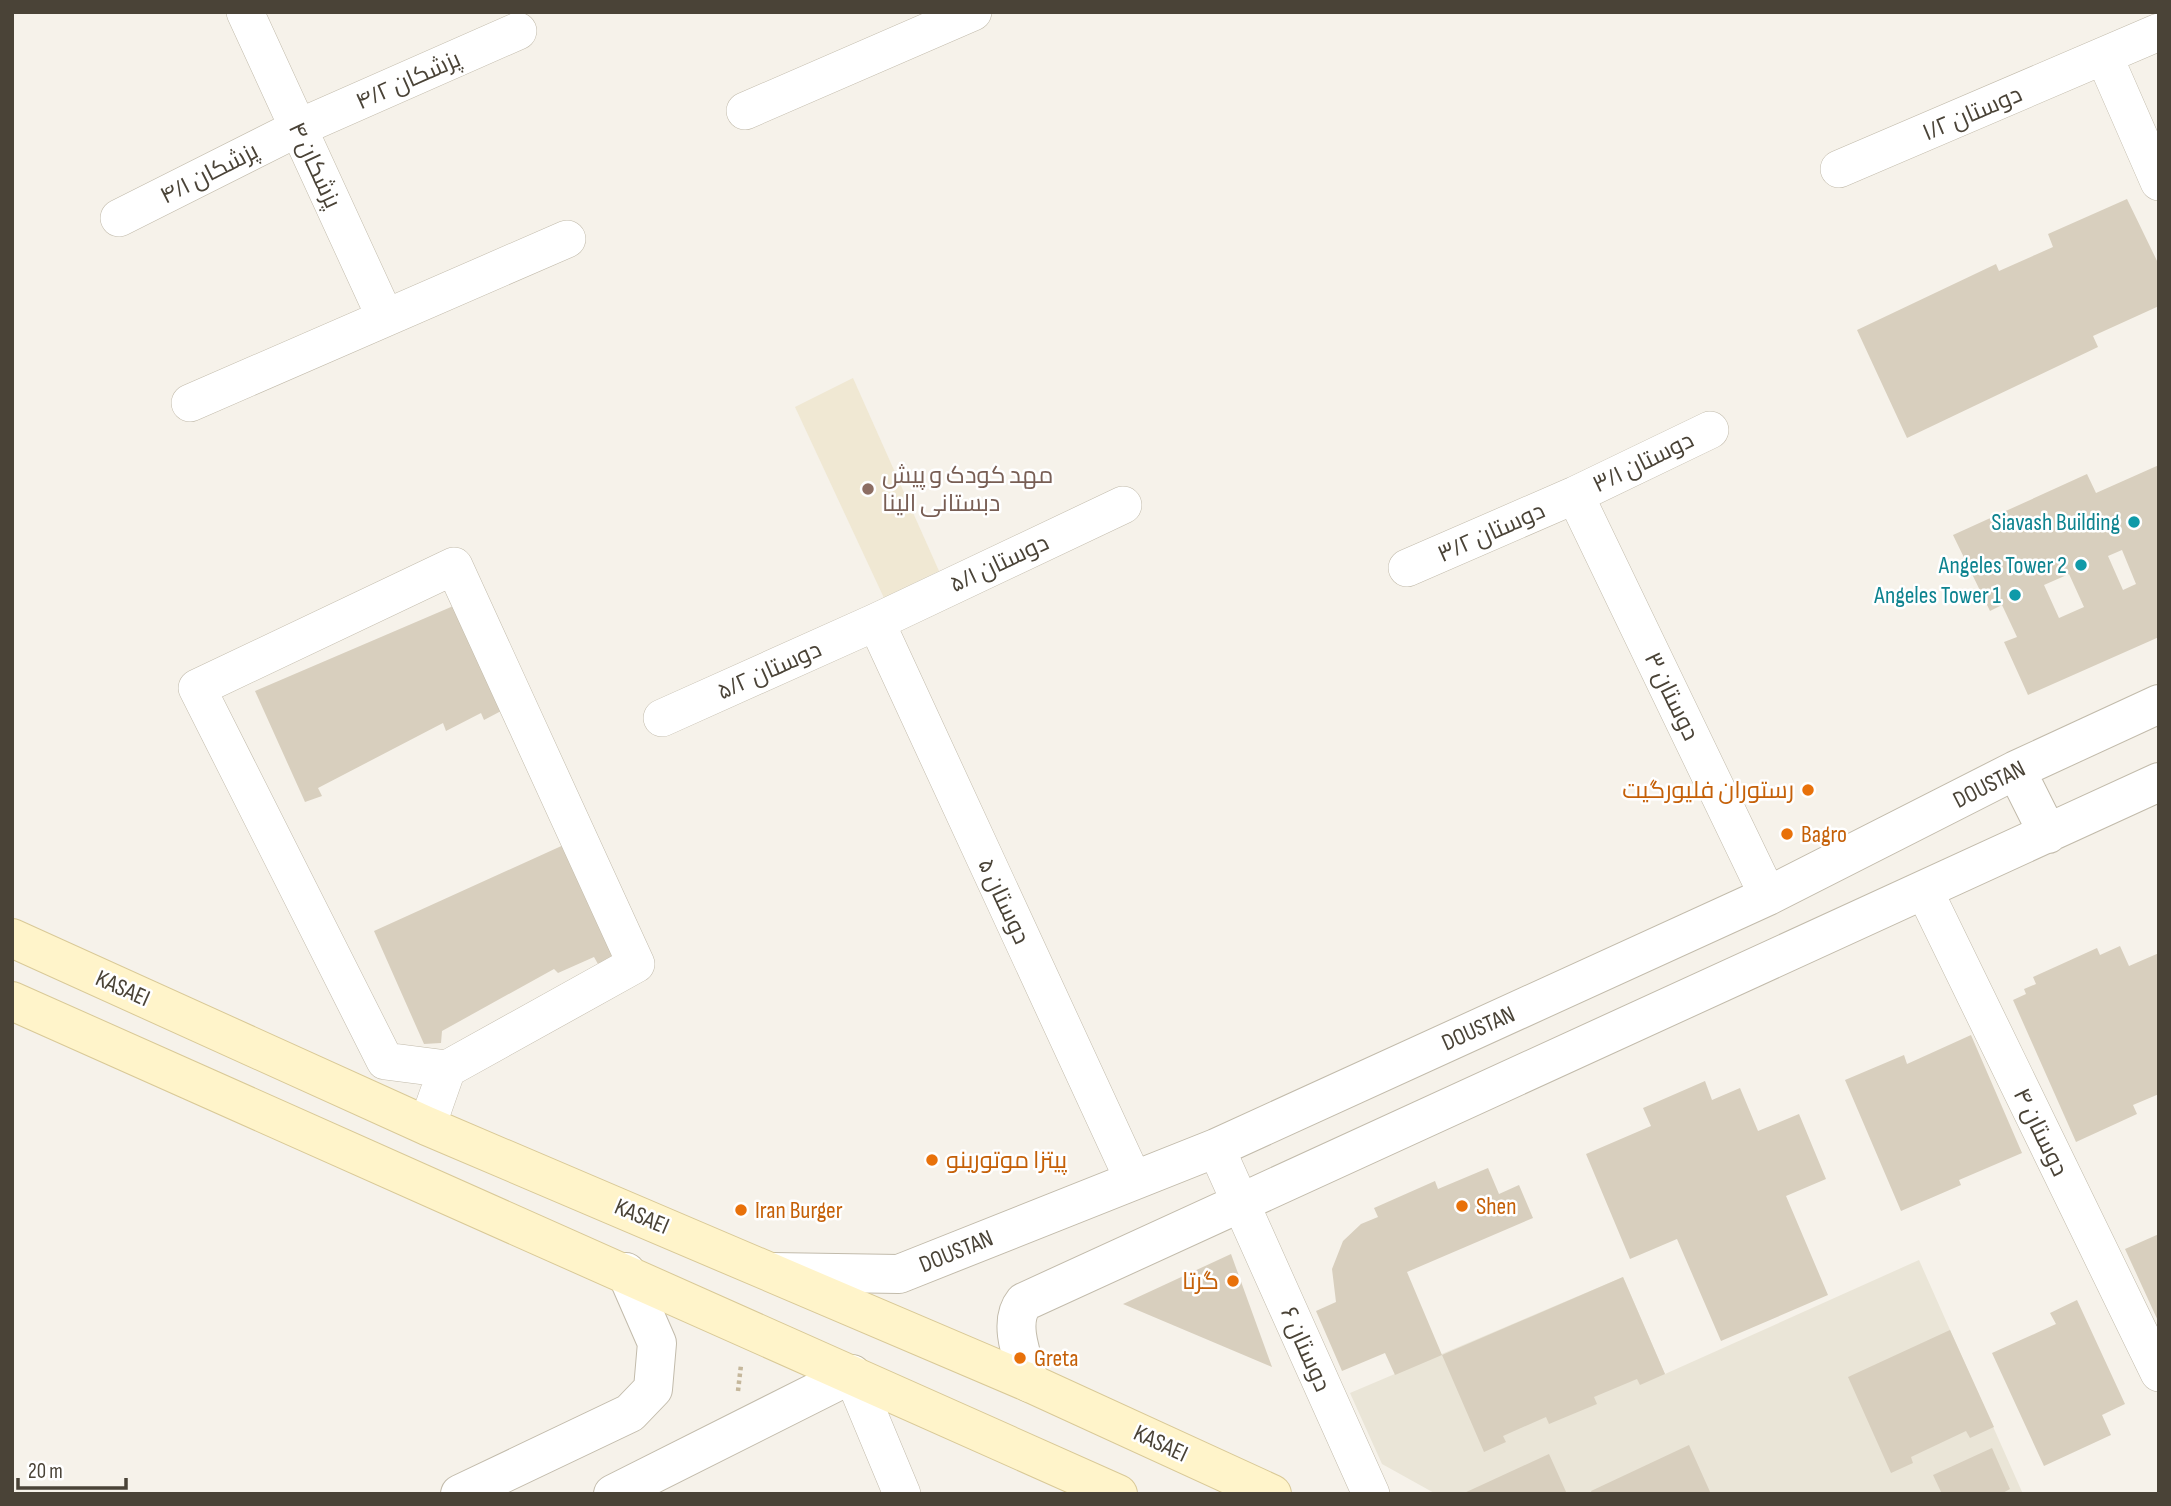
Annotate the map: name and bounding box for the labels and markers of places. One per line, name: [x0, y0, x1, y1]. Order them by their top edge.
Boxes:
place label: مهد کودک و پیش دبستانی الینا: [882, 461, 1053, 518]
marker: مهد کودک و پیش دبستانی الینا: [860, 481, 876, 497]
place label: Siavash Building: [1991, 508, 2120, 537]
marker: Siavash Building: [2126, 514, 2142, 530]
place label: Angeles Tower 2: [1938, 551, 2067, 580]
marker: Angeles Tower 2: [2073, 557, 2089, 573]
place label: Angeles Tower 1: [1873, 581, 2002, 610]
marker: Angeles Tower 1: [2007, 587, 2023, 603]
place label: رستوران فلیورگیت: [1622, 776, 1794, 805]
marker: رستوران فلیورگیت: [1800, 782, 1816, 798]
place label: Bagro: [1801, 820, 1847, 849]
marker: Bagro: [1779, 826, 1795, 842]
place label: پیتزا موتورینو: [946, 1146, 1068, 1176]
marker: پیتزا موتورینو: [924, 1152, 940, 1168]
place label: Shen: [1476, 1192, 1516, 1221]
place label: Iran Burger: [755, 1196, 843, 1225]
marker: Shen: [1454, 1198, 1470, 1214]
marker: Iran Burger: [733, 1202, 749, 1218]
place label: گرتا: [1182, 1267, 1219, 1296]
marker: گرتا: [1225, 1273, 1241, 1289]
place label: Greta: [1034, 1344, 1079, 1373]
marker: Greta: [1012, 1350, 1028, 1366]

